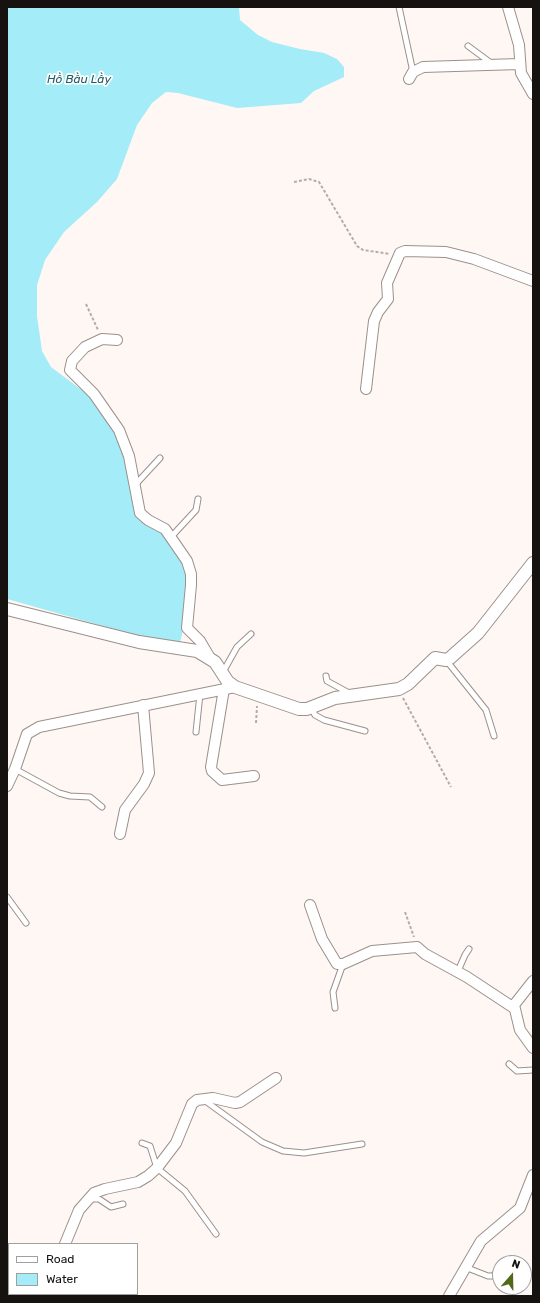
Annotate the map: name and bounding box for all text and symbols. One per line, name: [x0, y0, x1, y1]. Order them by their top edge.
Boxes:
water label: Hồ Bầu Lầy: [47, 73, 111, 87]
legend: [8, 1243, 138, 1295]
text: Road: [46, 1252, 74, 1266]
north arrow: [492, 1255, 532, 1295]
text: N: [510, 1257, 522, 1272]
text: Water: [46, 1272, 78, 1286]

